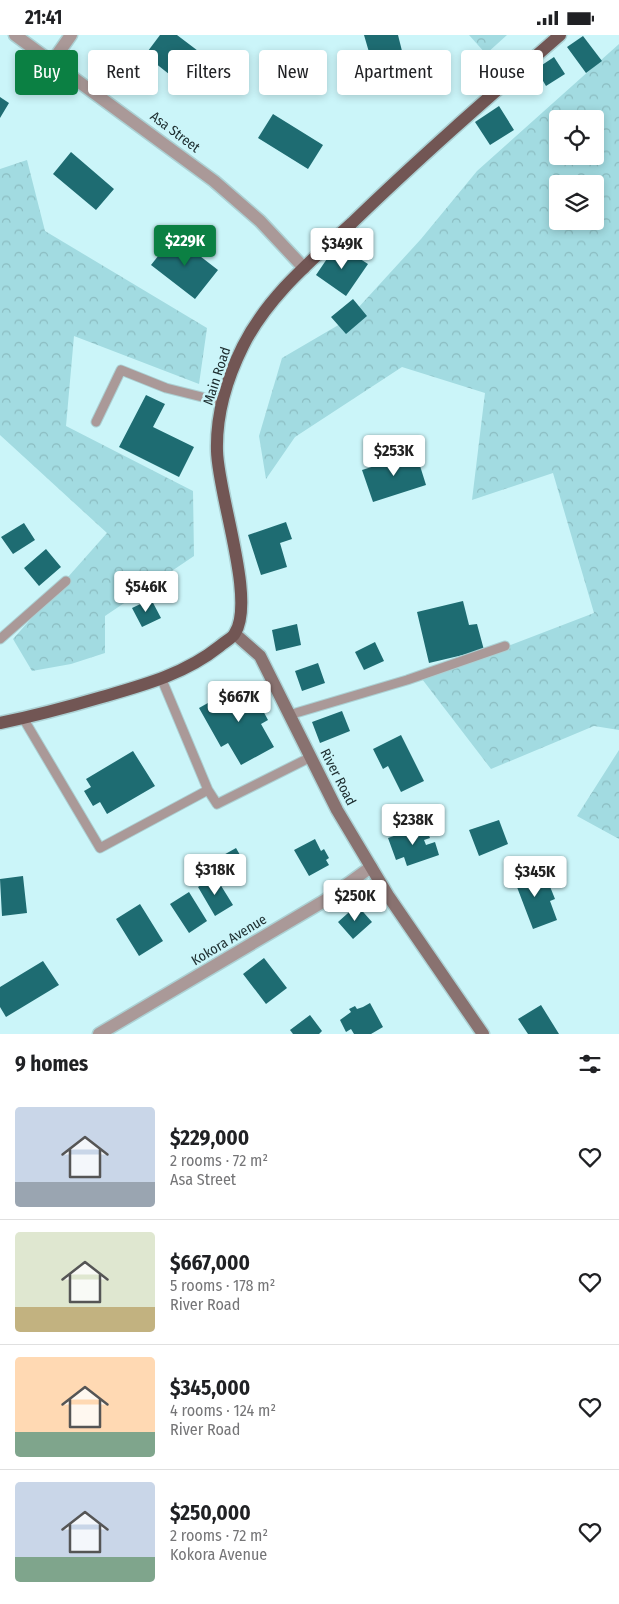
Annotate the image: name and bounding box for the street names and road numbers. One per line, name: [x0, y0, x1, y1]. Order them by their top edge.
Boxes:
street label: Asa Street: [147, 108, 204, 156]
street label: Main Road: [200, 345, 234, 407]
street label: River Road: [316, 746, 360, 808]
street label: Kokora Avenue: [188, 911, 270, 969]

